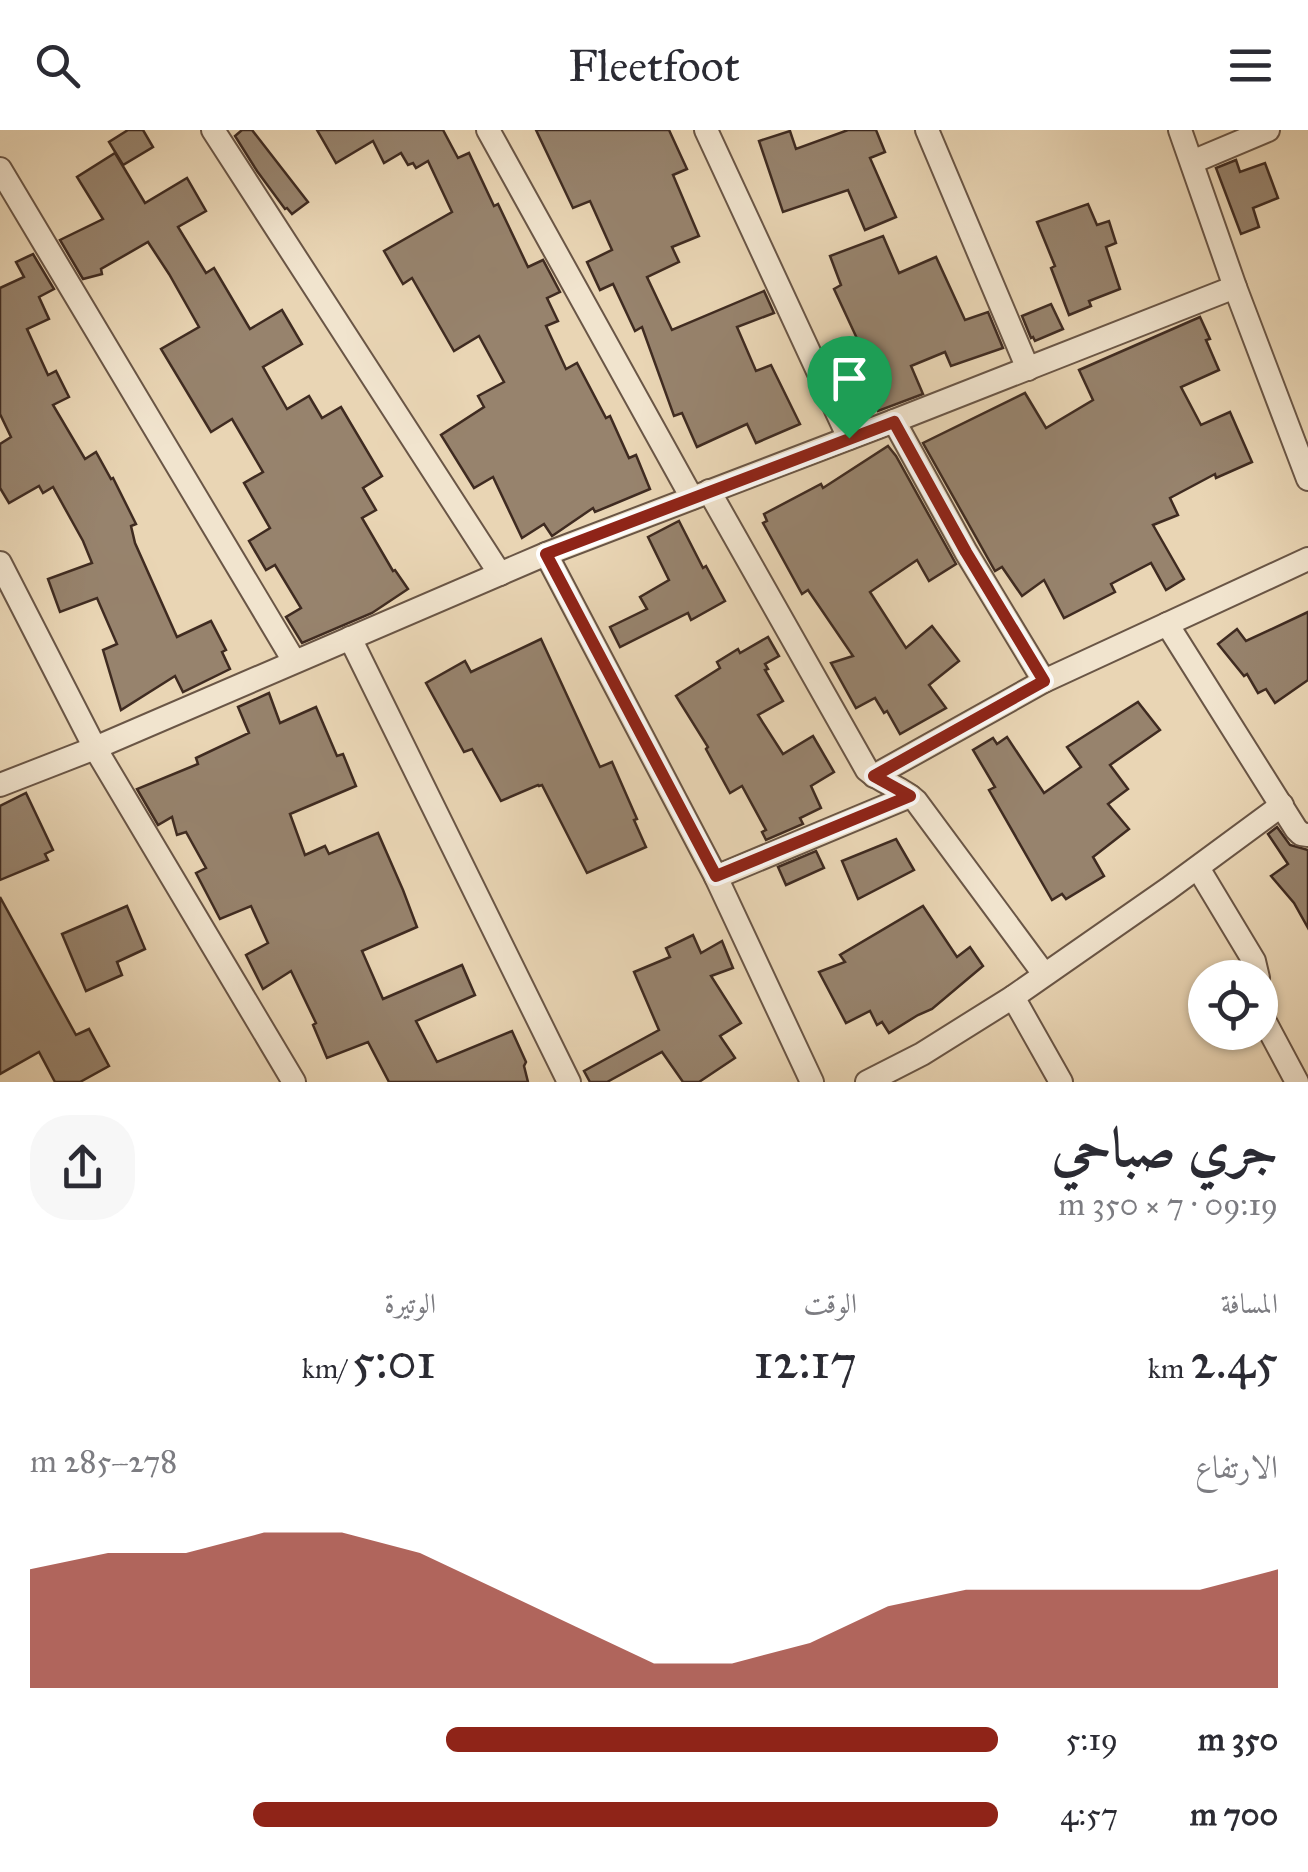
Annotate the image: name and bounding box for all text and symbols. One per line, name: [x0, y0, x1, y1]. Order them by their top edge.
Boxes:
icon: search: [30, 38, 85, 93]
text: Fleetfoot: [568, 38, 740, 93]
icon: menu: [1223, 38, 1278, 93]
pin: [807, 336, 892, 439]
icon: arrive: [822, 351, 877, 406]
map controls: [1188, 960, 1278, 1050]
button: locate: [1188, 960, 1278, 1050]
text: جري صباحي: [1051, 1114, 1278, 1181]
button: share: [30, 1115, 135, 1220]
text: 09:19 · 7 × 350 m: [1058, 1185, 1278, 1224]
text: الوتيرة: [384, 1286, 436, 1321]
text: الوقت: [803, 1286, 857, 1321]
text: المسافة: [1221, 1286, 1278, 1321]
text: 5:01: [352, 1331, 436, 1392]
text: 12:17: [754, 1331, 857, 1392]
text: 2.45: [1190, 1331, 1278, 1392]
text: /km: [302, 1351, 352, 1386]
text: km: [1148, 1351, 1190, 1386]
text: 278–285 m: [30, 1442, 177, 1481]
text: الارتفاع: [1195, 1448, 1278, 1487]
text: 5:19: [1065, 1720, 1118, 1759]
text: 350 m: [1198, 1720, 1278, 1759]
text: 4:57: [1060, 1795, 1118, 1834]
text: 700 m: [1190, 1795, 1278, 1834]

